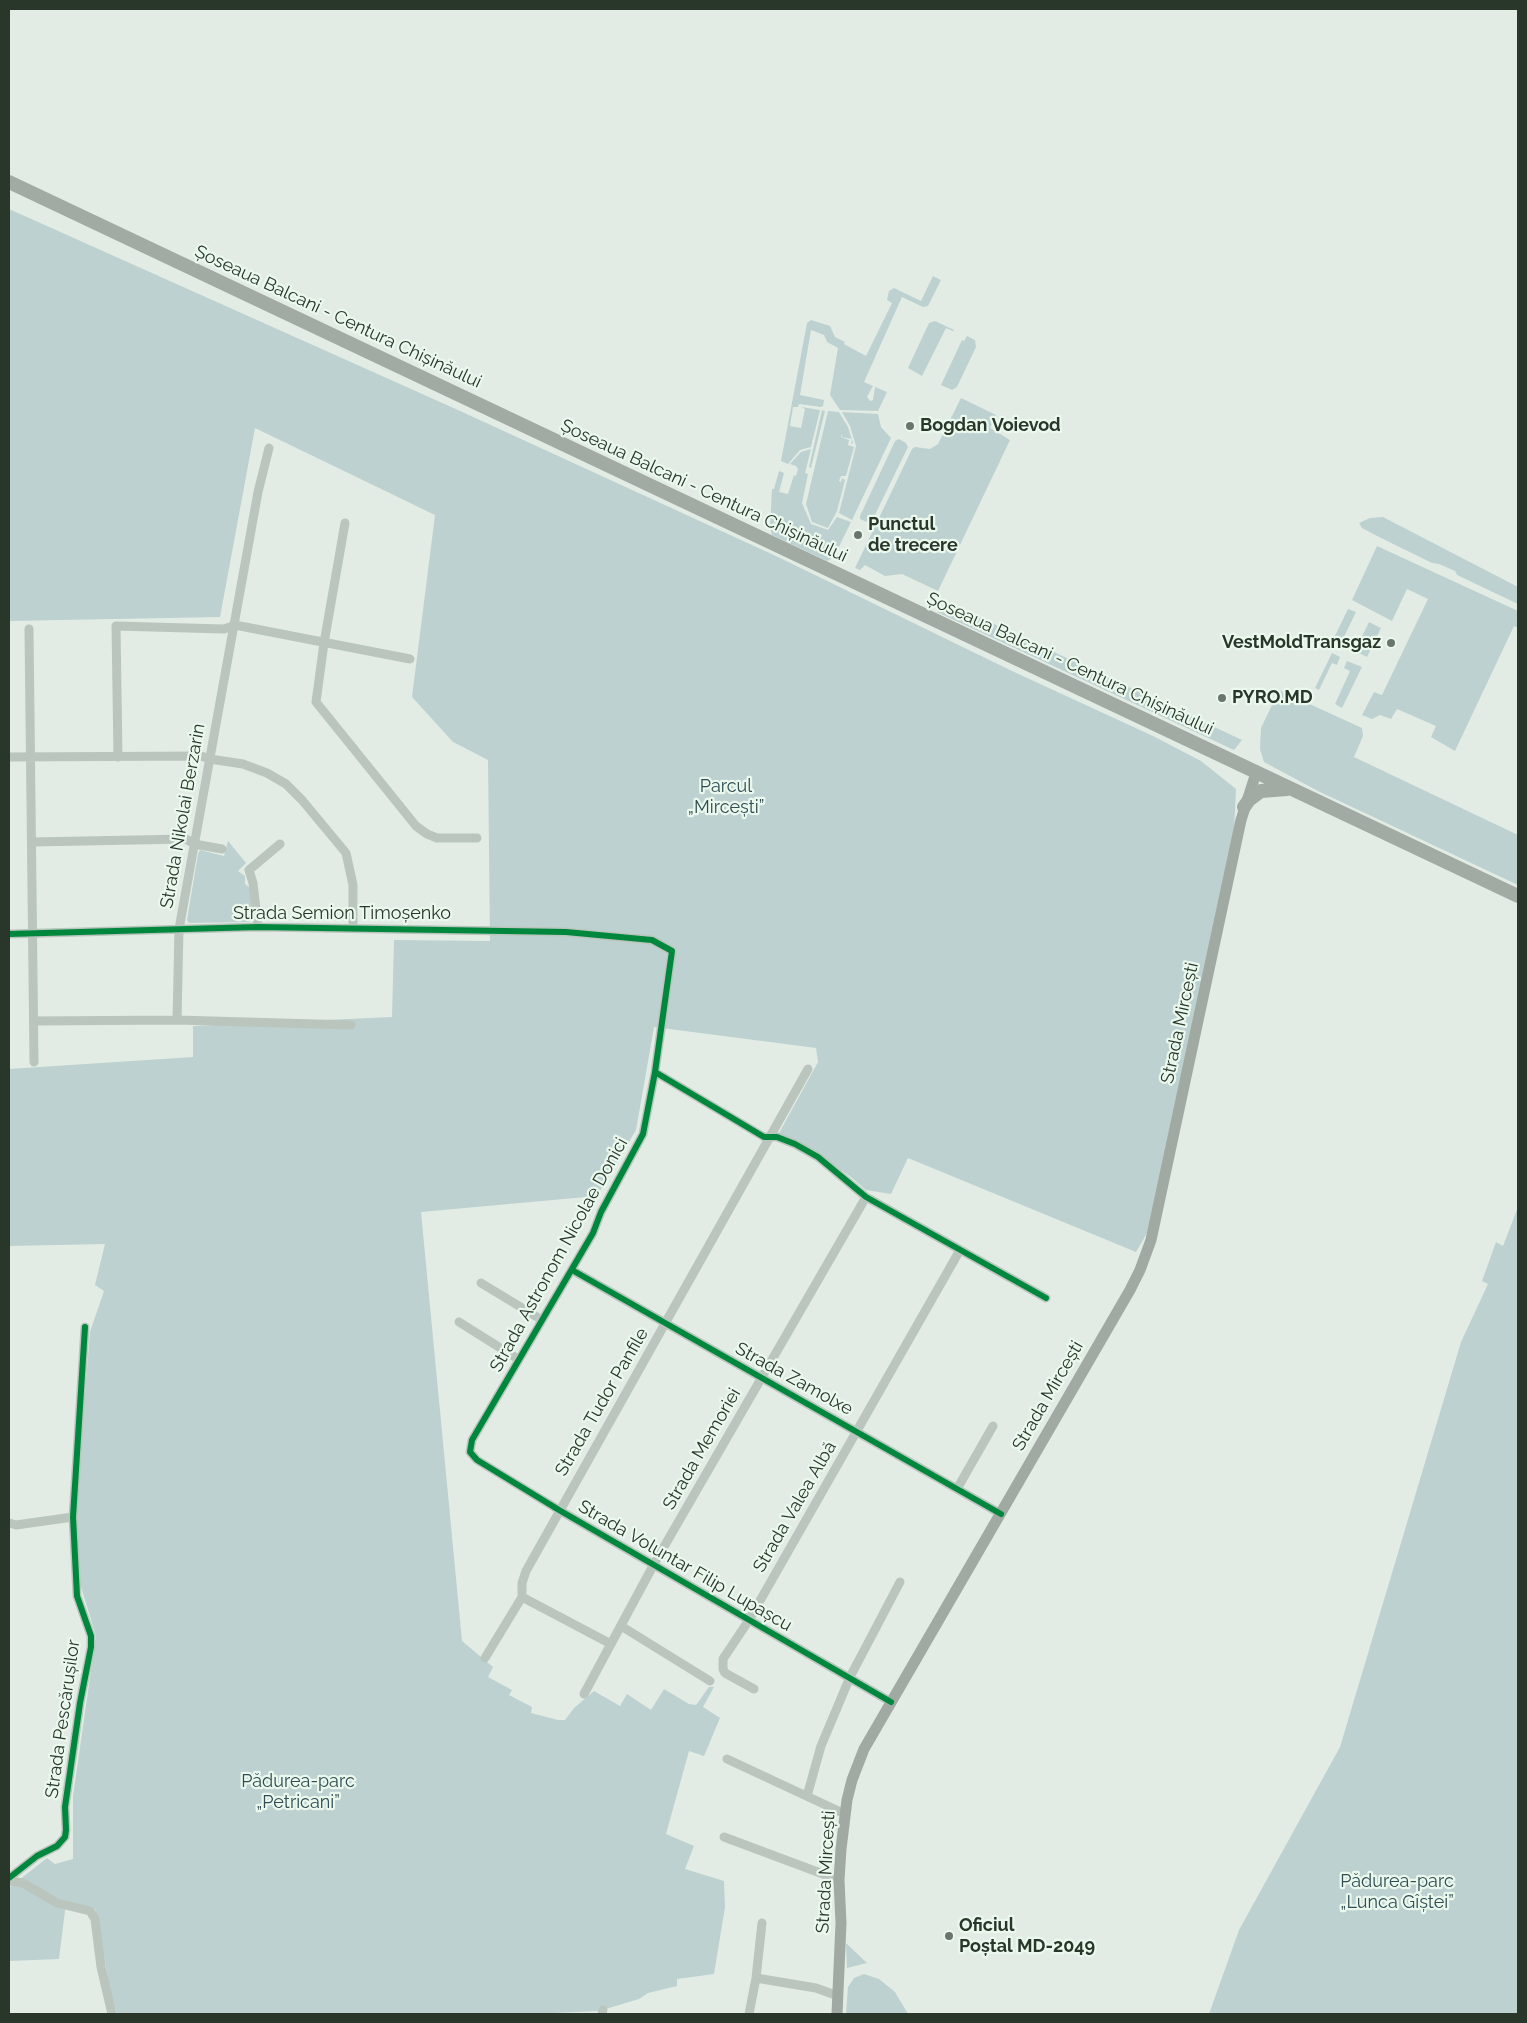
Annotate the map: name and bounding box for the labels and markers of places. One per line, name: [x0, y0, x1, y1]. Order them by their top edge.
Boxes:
place label: Bogdan Voievod: [920, 415, 1061, 437]
marker: Bogdan Voievod: [904, 420, 916, 432]
place label: Punctul de trecere: [868, 514, 958, 556]
marker: Punctul de trecere: [852, 529, 864, 541]
place label: VestMoldTransgaz: [1222, 632, 1381, 654]
marker: VestMoldTransgaz: [1385, 637, 1397, 649]
place label: PYRO.MD: [1232, 687, 1313, 709]
marker: PYRO.MD: [1216, 692, 1228, 704]
place label: Oficiul Poștal MD-2049: [959, 1915, 1095, 1958]
marker: Oficiul Poștal MD-2049: [943, 1930, 955, 1942]

